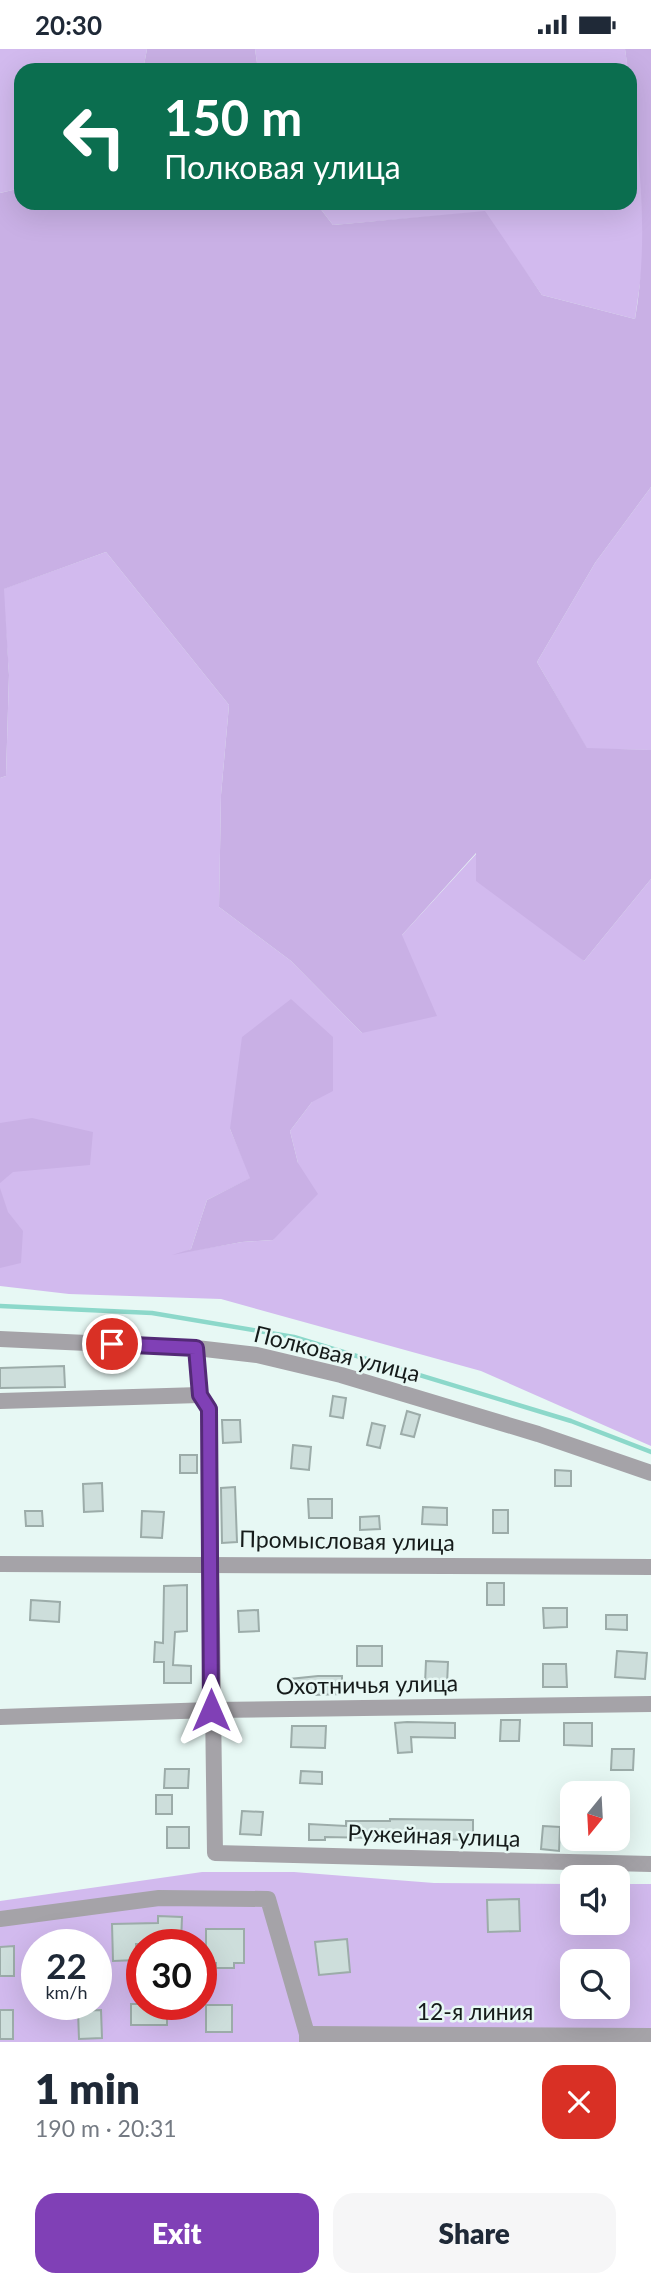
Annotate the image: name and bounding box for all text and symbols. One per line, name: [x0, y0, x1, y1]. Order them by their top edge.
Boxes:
text: 20:30: [35, 9, 102, 41]
text: 150 m: [164, 88, 302, 146]
icon: left: [49, 91, 140, 182]
text: Полковая улица: [164, 147, 401, 186]
pin: [82, 1314, 142, 1374]
street label: Полковая улица: [251, 1319, 423, 1387]
icon: arrive: [93, 1325, 131, 1363]
street label: Промысловая улица: [239, 1524, 455, 1556]
street label: Охотничья улица: [276, 1668, 458, 1700]
position arrow: [174, 1673, 248, 1747]
north arrow: [560, 1781, 630, 1851]
map controls: [560, 1781, 630, 2019]
street label: Ружейная улица: [347, 1818, 521, 1852]
button: sound: [560, 1865, 630, 1935]
speed limit sign: 30: [126, 1929, 217, 2020]
text: 22: [46, 1944, 87, 1986]
button: search: [560, 1949, 630, 2019]
text: km/h: [45, 1981, 88, 2003]
street label: 12-я линия: [417, 1997, 533, 2025]
text: 1 min: [35, 2063, 140, 2113]
button: close: [542, 2065, 616, 2139]
text: 190 m · 20:31: [35, 2114, 177, 2142]
button: Exit: [35, 2193, 319, 2273]
button: Share: [333, 2193, 616, 2273]

